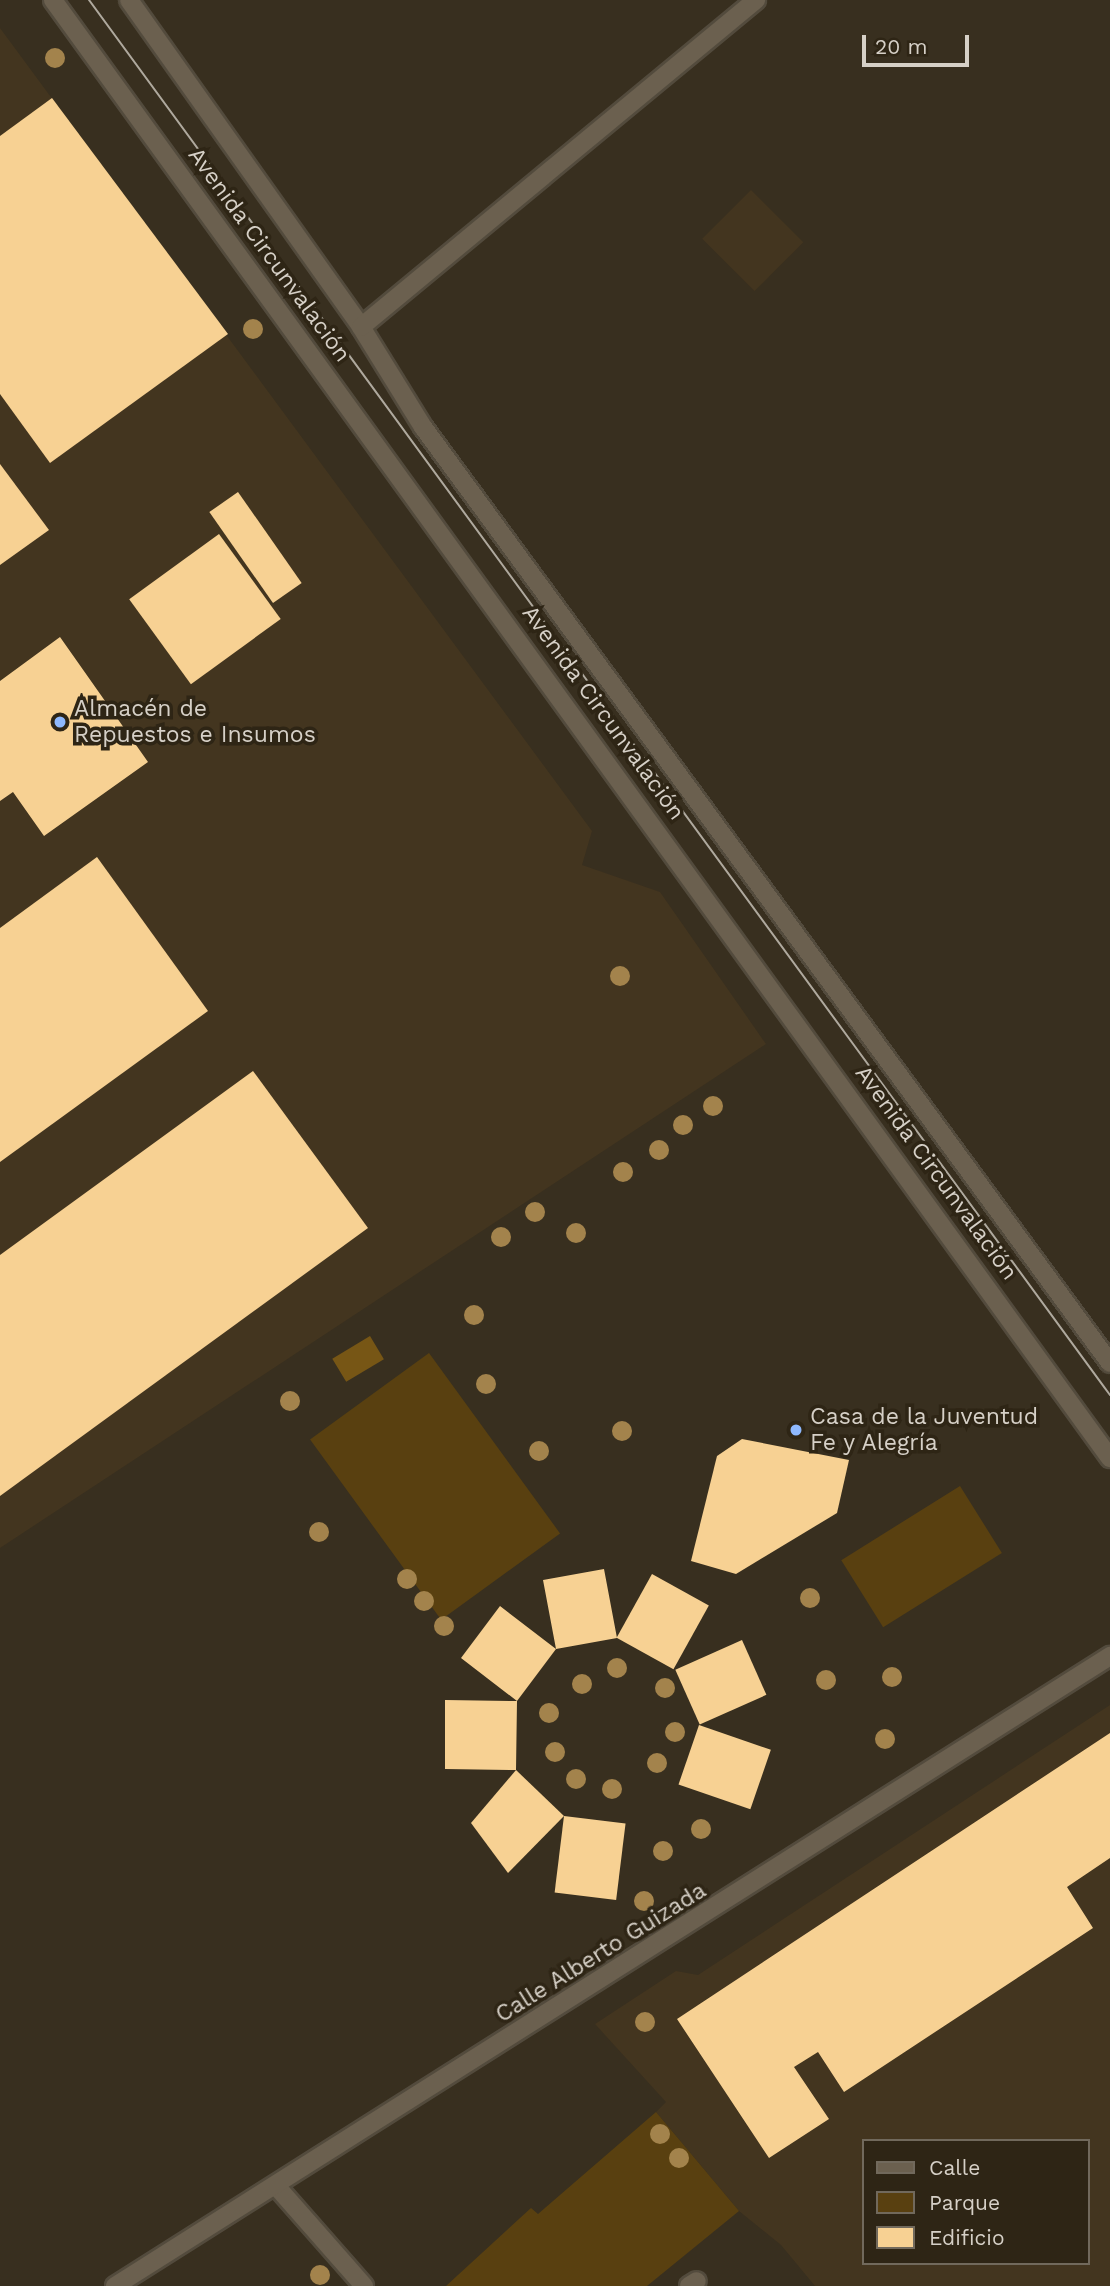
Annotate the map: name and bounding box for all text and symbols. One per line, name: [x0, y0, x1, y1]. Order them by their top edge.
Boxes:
scale bar: [865, 21, 972, 65]
text: 20 m: [875, 34, 927, 59]
street label: Avenida Circunvalación: [182, 142, 356, 368]
street label: Avenida Circunvalación: [516, 600, 690, 826]
place label: Almacén de Repuestos e Insumos: [74, 695, 316, 749]
marker: Almacén de Repuestos e Insumos: [52, 714, 68, 730]
street label: Avenida Circunvalación: [849, 1060, 1023, 1286]
place label: Casa de la Juventud Fe y Alegría: [810, 1403, 1040, 1457]
marker: Casa de la Juventud Fe y Alegría: [788, 1422, 804, 1438]
street label: Calle Alberto Guizada: [490, 1877, 712, 2029]
legend: [862, 2139, 1089, 2265]
text: Calle: [929, 2155, 980, 2180]
text: Parque: [929, 2190, 1000, 2215]
text: Edificio: [929, 2225, 1005, 2250]

